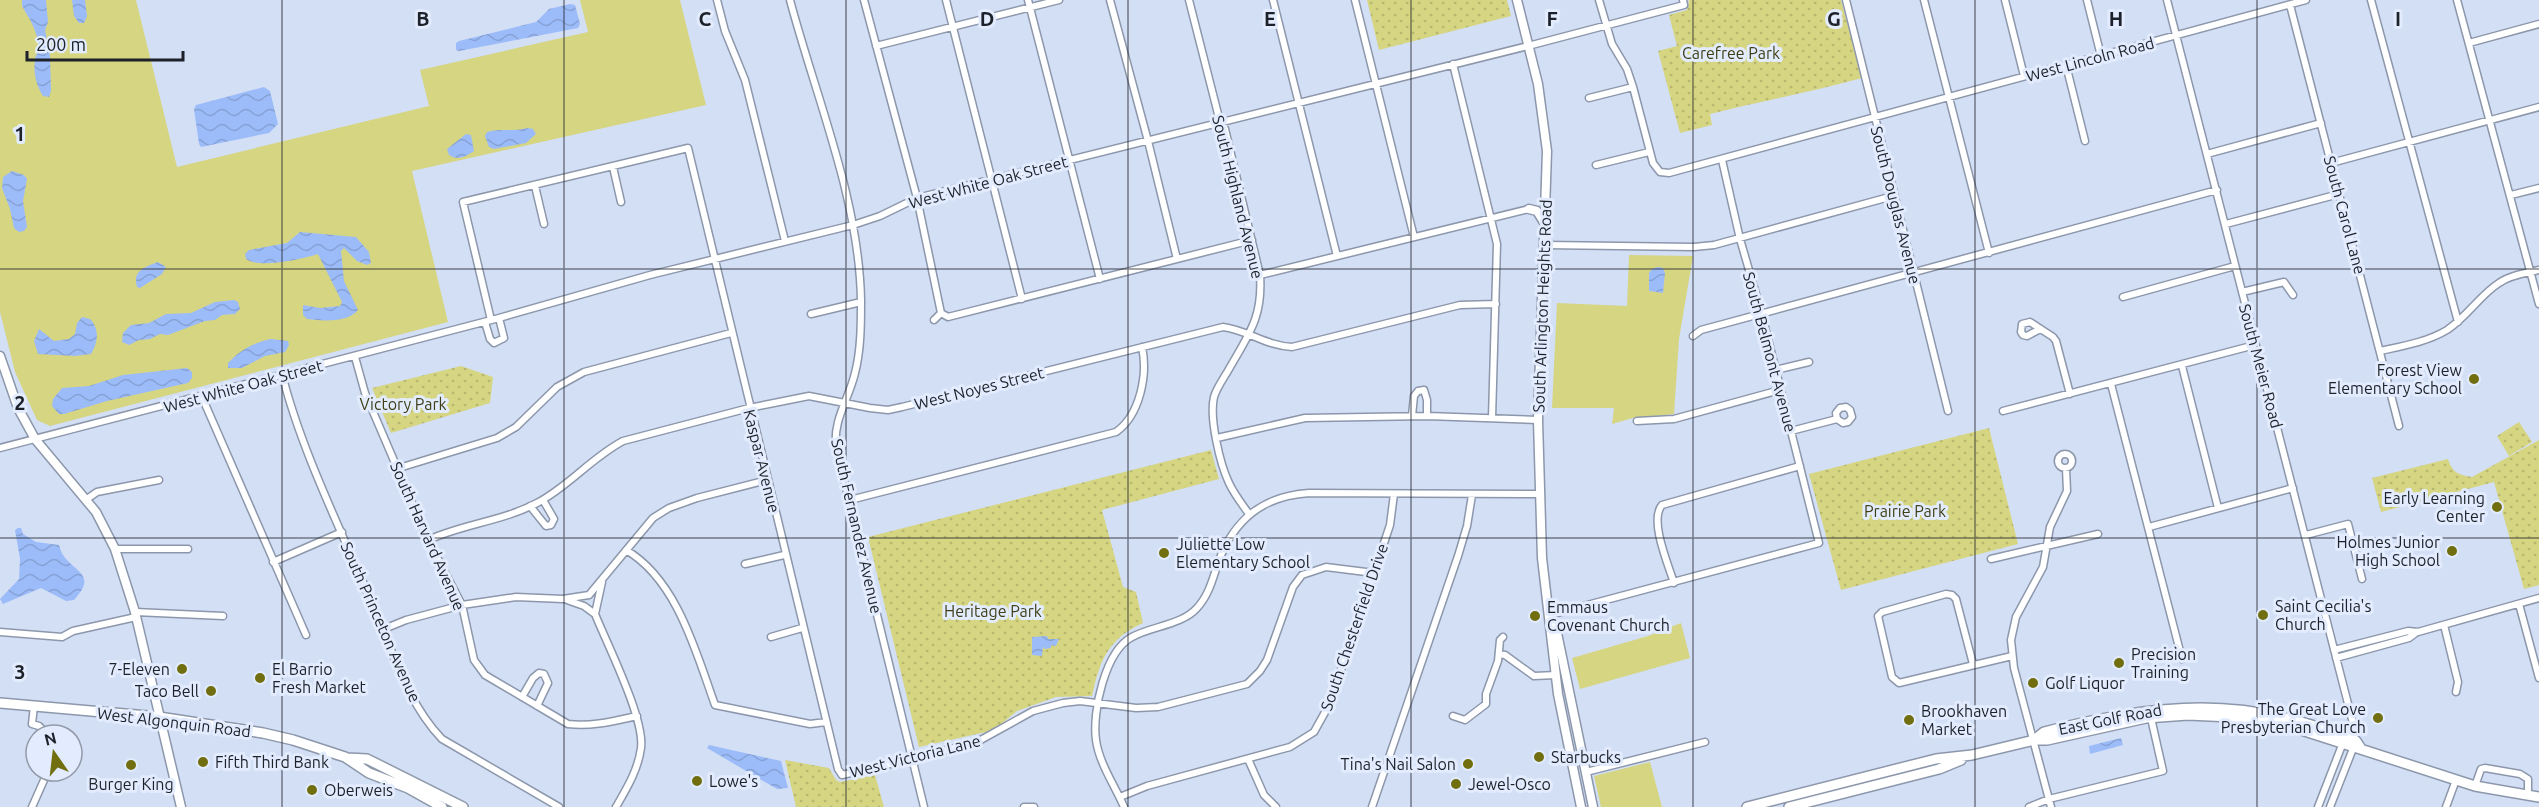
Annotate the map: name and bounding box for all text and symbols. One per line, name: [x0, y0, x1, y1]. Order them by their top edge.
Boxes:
text: B: [416, 7, 430, 30]
text: C: [699, 7, 712, 30]
text: D: [980, 7, 994, 30]
text: E: [1264, 7, 1276, 30]
text: F: [1546, 7, 1558, 30]
text: G: [1827, 7, 1841, 30]
text: H: [2109, 7, 2123, 30]
text: I: [2395, 7, 2401, 30]
scale bar: [27, 24, 183, 62]
street label: West Lincoln Road: [2024, 33, 2156, 85]
text: 200 m: [36, 34, 86, 54]
park label: Carefree Park: [1682, 44, 1780, 62]
street label: South Highland Avenue: [1209, 113, 1267, 281]
text: 1: [14, 122, 26, 145]
street label: South Douglas Avenue: [1868, 124, 1924, 286]
street label: West White Oak Street: [907, 152, 1070, 212]
street label: South Carol Lane: [2321, 154, 2369, 276]
street label: South Arlington Heights Road: [1529, 199, 1555, 413]
street label: South Belmont Avenue: [1740, 270, 1800, 434]
street label: South Meier Road: [2236, 302, 2286, 430]
street label: West White Oak Street: [162, 356, 325, 416]
place label: Forest View Elementary School: [2328, 361, 2463, 397]
street label: West Noyes Street: [912, 363, 1046, 413]
marker: Forest View Elementary School: [2467, 372, 2481, 386]
text: 2: [14, 391, 26, 414]
park label: Victory Park: [359, 395, 447, 413]
street label: Kaspar Avenue: [740, 407, 784, 515]
street label: South Fernandez Avenue: [828, 437, 886, 615]
street label: South Harvard Avenue: [387, 459, 469, 613]
place label: Early Learning Center: [2384, 489, 2485, 525]
marker: Early Learning Center: [2490, 500, 2504, 514]
park label: Prairie Park: [1864, 502, 1946, 520]
place label: Holmes Junior High School: [2337, 533, 2440, 569]
place label: Juliette Low Elementary School: [1176, 535, 1310, 571]
street label: South Princeton Avenue: [338, 539, 424, 705]
street label: South Chesterfield Drive: [1317, 541, 1391, 713]
marker: Holmes Junior High School: [2445, 544, 2459, 558]
marker: Juliette Low Elementary School: [1157, 546, 1171, 560]
place label: Saint Cecilia's Church: [2275, 597, 2371, 633]
place label: Emmaus Covenant Church: [1547, 598, 1670, 634]
park label: Heritage Park: [944, 602, 1042, 620]
marker: Saint Cecilia's Church: [2256, 608, 2270, 622]
marker: Emmaus Covenant Church: [1528, 609, 1542, 623]
place label: Precision Training: [2131, 645, 2196, 681]
marker: Precision Training: [2112, 656, 2126, 670]
text: 3: [14, 660, 26, 683]
place label: 7-Eleven: [109, 660, 170, 678]
place label: El Barrio Fresh Market: [272, 660, 367, 696]
marker: 7-Eleven: [175, 662, 189, 676]
marker: El Barrio Fresh Market: [253, 671, 267, 685]
place label: Golf Liquor: [2045, 674, 2125, 692]
marker: Golf Liquor: [2026, 676, 2040, 690]
place label: Taco Bell: [135, 682, 199, 700]
marker: Taco Bell: [204, 684, 218, 698]
street label: East Golf Road: [2057, 700, 2163, 738]
place label: The Great Love Presbyterian Church: [2221, 700, 2366, 736]
place label: Brookhaven Market: [1921, 702, 2007, 738]
street label: West Algonquin Road: [96, 704, 252, 740]
marker: The Great Love Presbyterian Church: [2371, 711, 2385, 725]
marker: Brookhaven Market: [1902, 713, 1916, 727]
north arrow: [24, 723, 84, 783]
text: N: [42, 728, 58, 749]
street label: West Victoria Lane: [848, 731, 982, 781]
place label: Starbucks: [1551, 748, 1621, 766]
marker: Starbucks: [1532, 750, 1546, 764]
place label: Fifth Third Bank: [215, 753, 329, 771]
marker: Fifth Third Bank: [196, 755, 210, 769]
place label: Tina's Nail Salon: [1341, 755, 1456, 773]
marker: Tina's Nail Salon: [1461, 757, 1475, 771]
marker: Burger King: [124, 758, 138, 772]
place label: Lowe's: [709, 772, 758, 790]
marker: Lowe's: [690, 774, 704, 788]
place label: Burger King: [88, 775, 174, 793]
place label: Jewel-Osco: [1468, 775, 1551, 793]
marker: Jewel-Osco: [1449, 777, 1463, 791]
place label: Oberweis: [324, 781, 393, 799]
marker: Oberweis: [305, 783, 319, 797]

